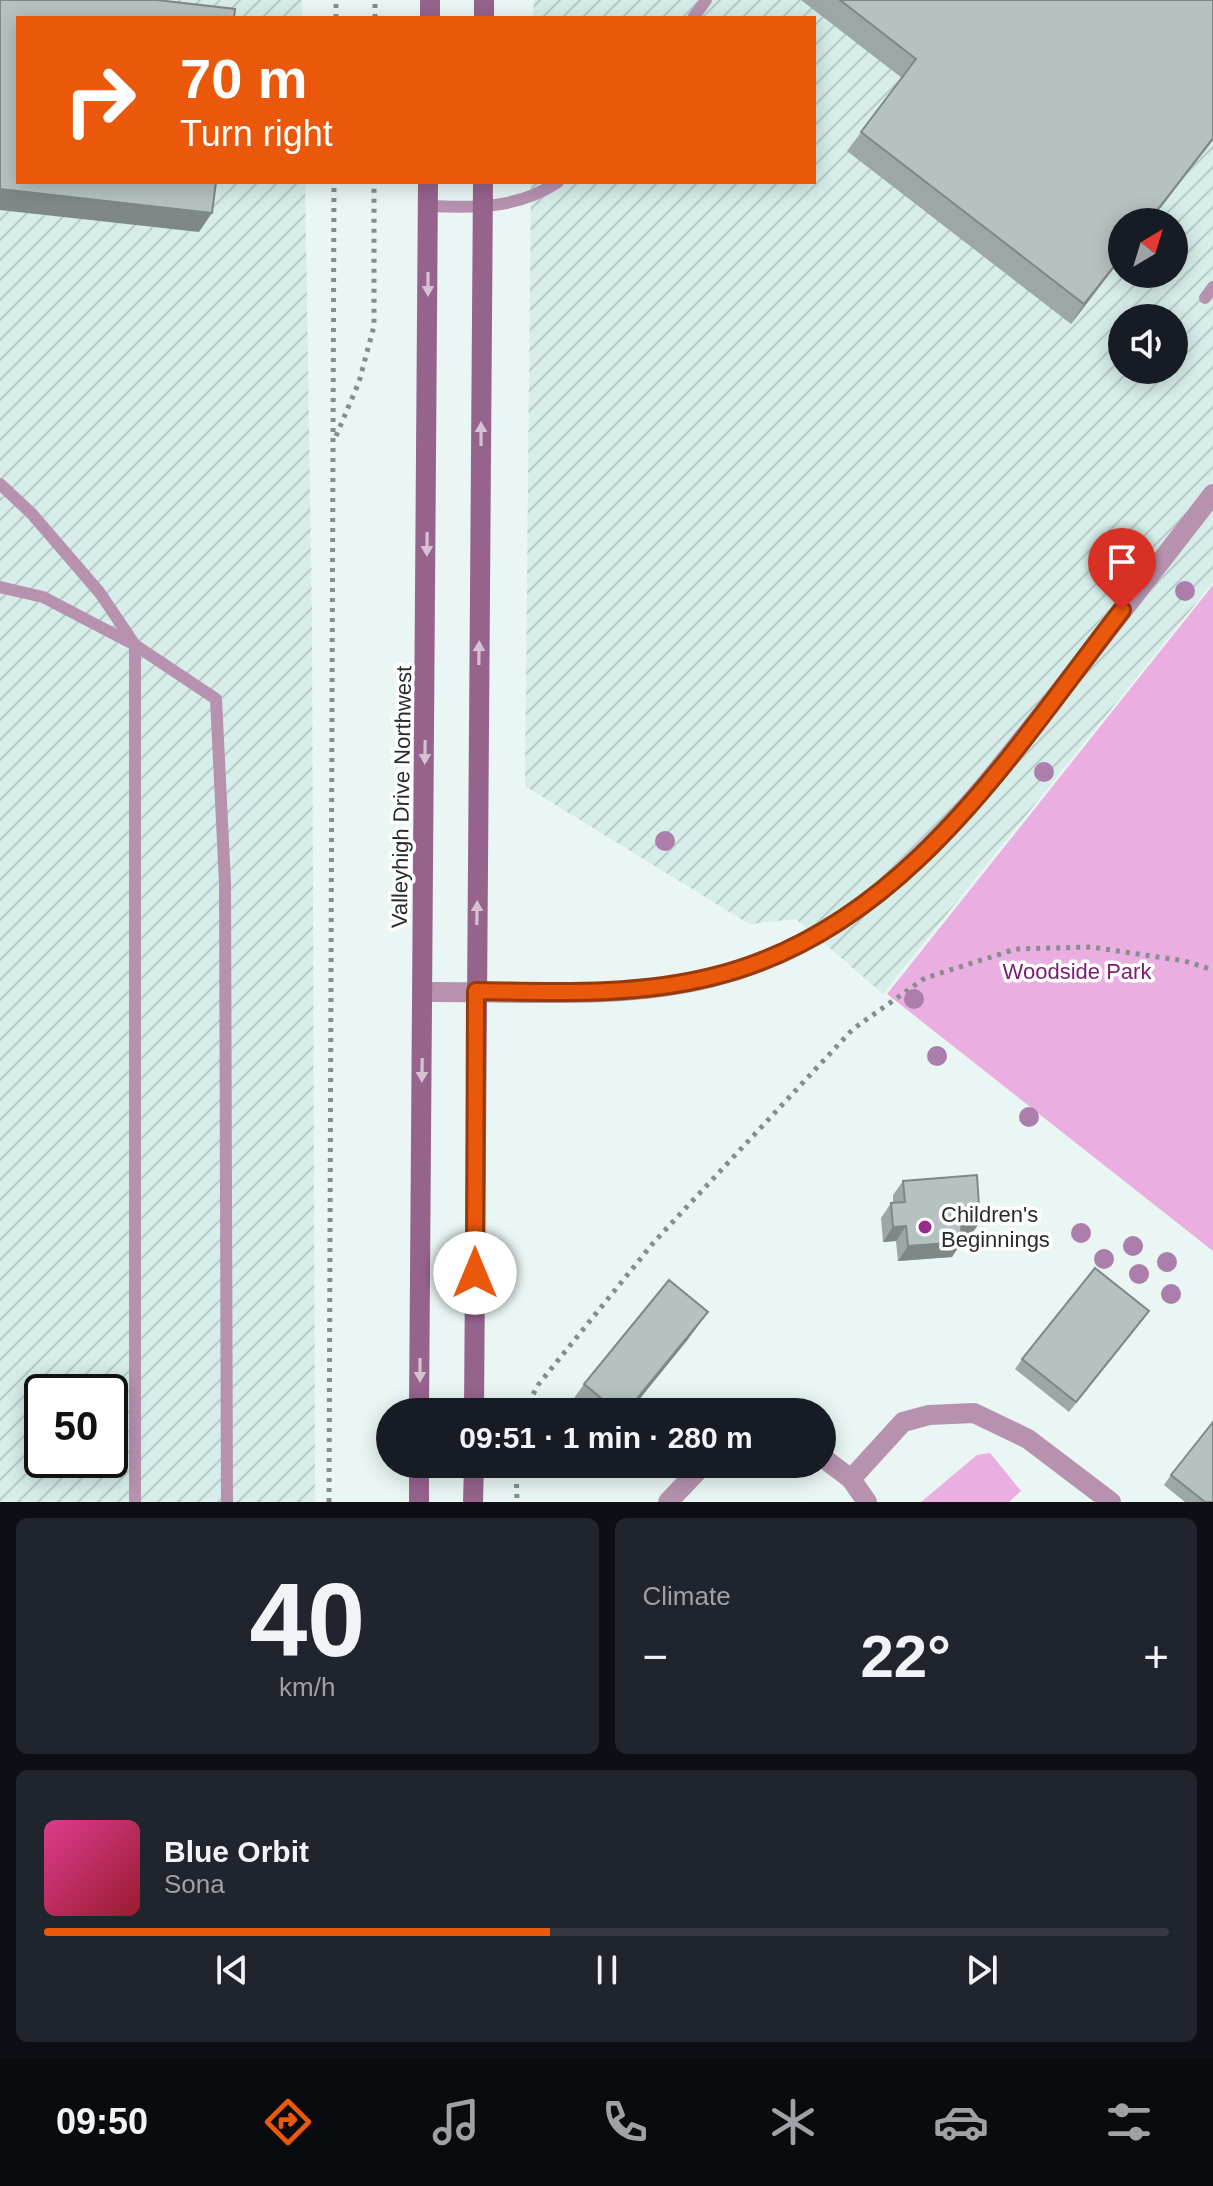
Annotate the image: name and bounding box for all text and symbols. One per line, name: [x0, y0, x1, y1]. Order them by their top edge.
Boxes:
text: 70 m: [180, 47, 308, 110]
icon: right: [48, 48, 152, 152]
text: Turn right: [180, 113, 333, 154]
north arrow: [1108, 208, 1188, 288]
map controls: [1108, 208, 1188, 384]
one-way arrow: [422, 272, 434, 297]
button: sound: [1108, 304, 1188, 384]
one-way arrow: [475, 421, 487, 446]
pin: [1088, 528, 1156, 610]
one-way arrow: [421, 532, 433, 557]
icon: arrive: [1100, 540, 1144, 584]
one-way arrow: [473, 640, 485, 665]
street label: Valleyhigh Drive Northwest: [387, 666, 416, 928]
one-way arrow: [419, 740, 431, 765]
one-way arrow: [471, 900, 483, 925]
park label: Woodside Park: [1003, 959, 1152, 984]
one-way arrow: [416, 1058, 428, 1083]
place label: Children's Beginnings: [941, 1202, 1050, 1252]
marker: Children's Beginnings: [916, 1218, 934, 1236]
position arrow: [433, 1231, 517, 1315]
one-way arrow: [414, 1358, 426, 1383]
speed limit sign: 50: [24, 1374, 128, 1478]
text: 09:51 · 1 min · 280 m: [459, 1421, 753, 1454]
text: 40: [249, 1562, 365, 1678]
text: Climate: [643, 1581, 731, 1611]
text: 22°: [860, 1623, 951, 1690]
text: −: [643, 1632, 668, 1681]
text: +: [1143, 1632, 1169, 1681]
text: km/h: [279, 1672, 335, 1702]
text: Blue Orbit: [164, 1835, 309, 1868]
text: Sona: [164, 1869, 225, 1899]
icon: previous: [210, 1948, 254, 1992]
icon: pause: [585, 1948, 629, 1992]
icon: next: [960, 1948, 1004, 1992]
icon: directions: [260, 2094, 316, 2150]
icon: music: [428, 2094, 484, 2150]
icon: phone: [597, 2094, 653, 2150]
icon: climate: [765, 2094, 821, 2150]
icon: car: [933, 2094, 989, 2150]
icon: filters: [1101, 2094, 1157, 2150]
text: 09:50: [56, 2101, 148, 2142]

